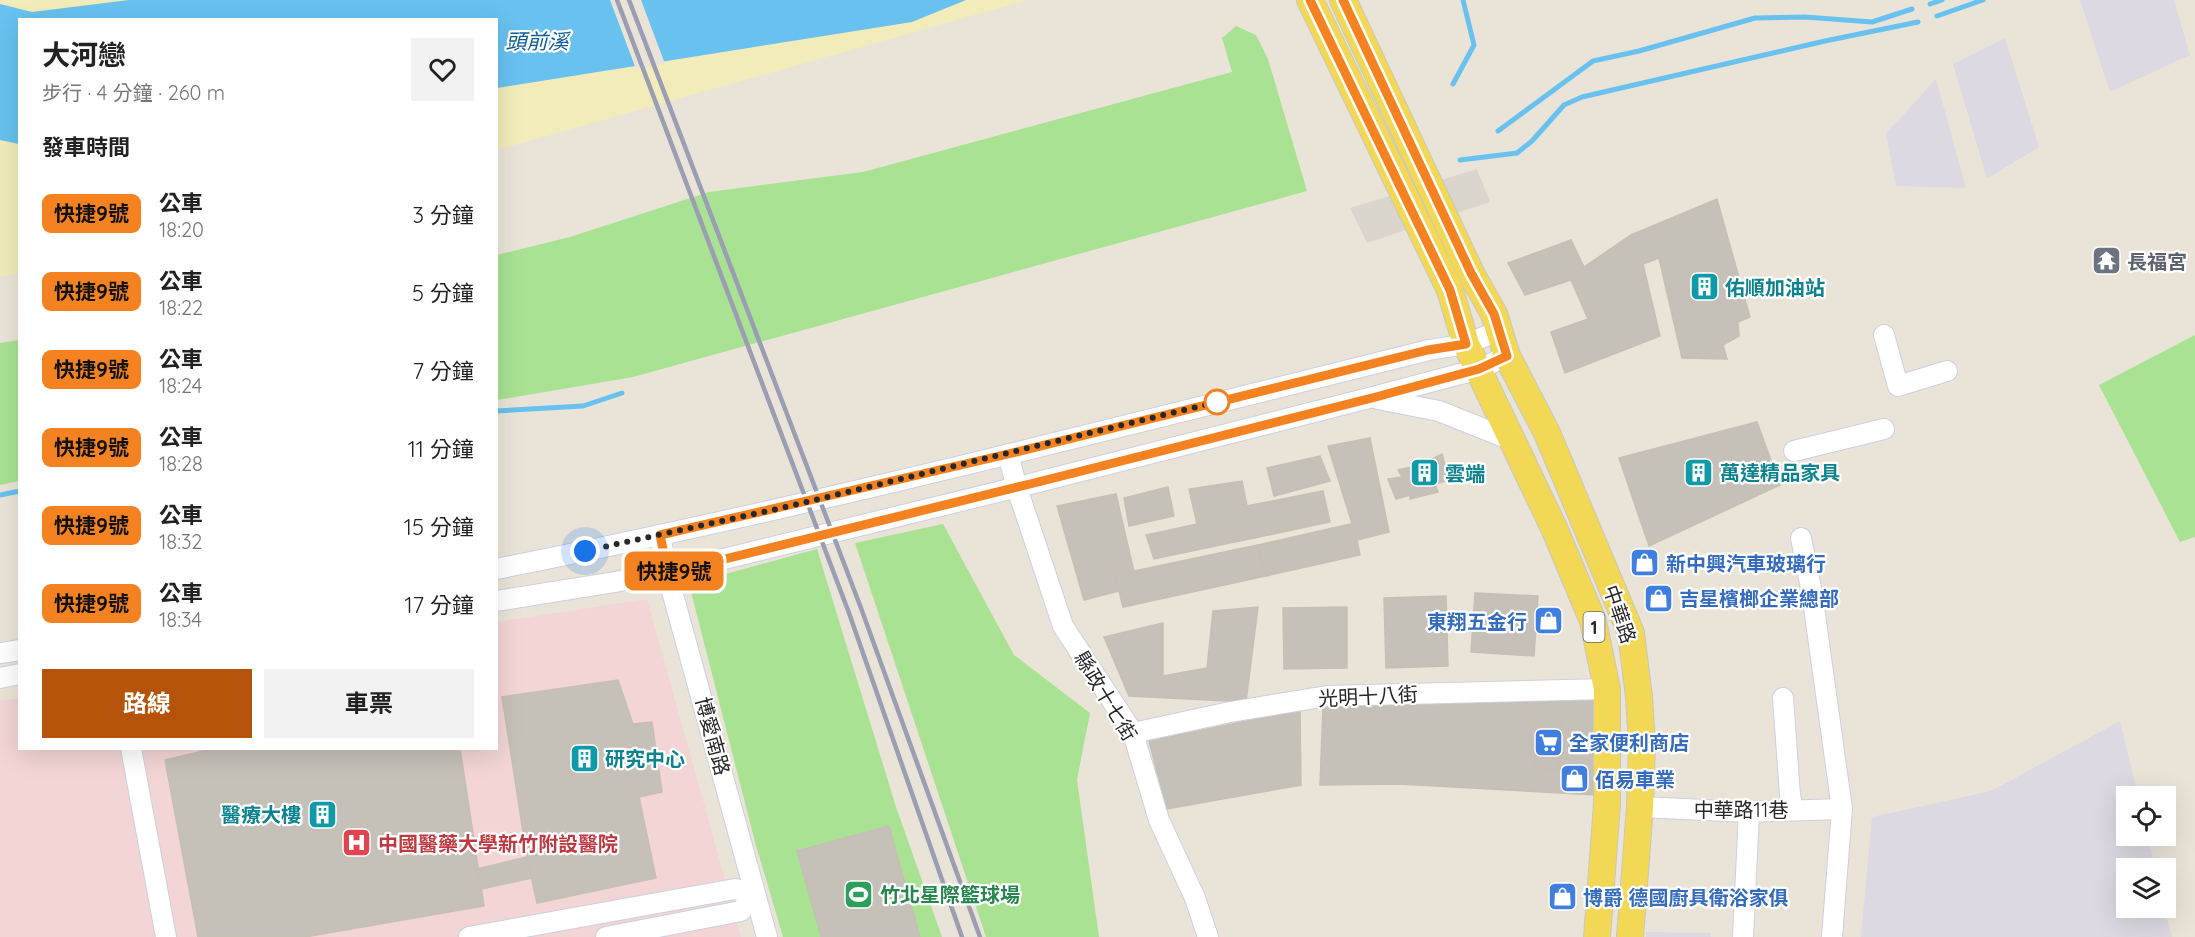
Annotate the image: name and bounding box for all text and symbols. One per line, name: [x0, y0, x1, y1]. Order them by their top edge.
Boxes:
water label: 頭前溪: [506, 28, 571, 54]
text: 大河戀: [42, 37, 126, 72]
button: heart: [411, 38, 474, 101]
text: 步行 · 4 分鐘 · 260 m: [42, 80, 225, 105]
text: 發車時間: [42, 133, 130, 161]
text: 公車: [159, 189, 203, 217]
text: 快捷9號: [54, 200, 129, 226]
text: 3 分鐘: [412, 201, 474, 229]
text: 18:20: [159, 217, 204, 242]
temple icon: 長福宮: [2090, 245, 2122, 277]
place label: 長福宮: [2127, 249, 2187, 274]
text: 公車: [159, 267, 203, 295]
building icon: 佑順加油站: [1688, 271, 1720, 303]
place label: 佑順加油站: [1725, 275, 1825, 300]
text: 快捷9號: [54, 278, 129, 304]
text: 5 分鐘: [412, 279, 474, 307]
text: 18:22: [159, 295, 203, 320]
text: 公車: [159, 345, 203, 373]
text: 快捷9號: [54, 356, 129, 382]
text: 7 分鐘: [413, 357, 474, 385]
text: 18:24: [159, 373, 202, 398]
unlabelled marker: [1204, 389, 1230, 415]
text: 公車: [159, 423, 203, 451]
text: 快捷9號: [54, 434, 129, 460]
text: 11 分鐘: [408, 435, 474, 463]
text: 18:28: [159, 451, 203, 476]
building icon: 萬達精品家具: [1683, 456, 1715, 488]
building icon: 雲端: [1408, 457, 1440, 489]
place label: 萬達精品家具: [1720, 460, 1840, 485]
place label: 雲端: [1445, 461, 1485, 486]
text: 公車: [159, 501, 203, 529]
text: 快捷9號: [54, 512, 129, 538]
text: 15 分鐘: [404, 513, 474, 541]
text: 18:32: [159, 529, 202, 554]
your location: [570, 536, 600, 566]
shop icon: 新中興汽車玻璃行: [1629, 547, 1661, 579]
place label: 新中興汽車玻璃行: [1666, 551, 1826, 576]
line badge: 快捷9號: [632, 552, 716, 590]
text: 快捷9號: [637, 558, 711, 584]
text: 公車: [159, 579, 203, 607]
street label: 中華路: [1598, 582, 1642, 646]
shop icon: 吉星檳榔企業總部: [1642, 582, 1674, 614]
place label: 吉星檳榔企業總部: [1679, 586, 1839, 611]
text: 快捷9號: [54, 590, 129, 616]
text: 17 分鐘: [405, 591, 474, 619]
shop icon: 東翔五金行: [1532, 605, 1564, 637]
text: 18:34: [159, 607, 202, 632]
place label: 東翔五金行: [1427, 609, 1527, 634]
road number: 1: [1584, 612, 1604, 642]
street label: 縣政十七街: [1070, 647, 1142, 745]
button: 路線: [42, 669, 252, 738]
button: 車票: [264, 669, 474, 738]
street label: 光明十八街: [1317, 681, 1419, 711]
street label: 博愛南路: [691, 694, 735, 778]
supermarket icon: 全家便利商店: [1532, 726, 1564, 758]
place label: 全家便利商店: [1569, 730, 1689, 755]
building icon: 研究中心: [568, 742, 600, 774]
place label: 研究中心: [605, 746, 685, 771]
shop icon: 佰易車業: [1558, 763, 1590, 795]
place label: 佰易車業: [1595, 767, 1675, 792]
map controls: [2116, 786, 2176, 918]
button: locate: [2116, 786, 2176, 846]
street label: 中華路11巷: [1694, 797, 1788, 822]
building icon: 醫療大樓: [306, 798, 338, 830]
place label: 醫療大樓: [221, 802, 301, 827]
hospital icon: 中國醫藥大學新竹附設醫院: [341, 827, 373, 859]
place label: 中國醫藥大學新竹附設醫院: [378, 831, 618, 856]
button: layers: [2116, 858, 2176, 918]
sports icon: 竹北星際籃球場: [843, 878, 875, 910]
shop icon: 博爵 德國廚具衛浴家俱: [1546, 881, 1578, 913]
place label: 竹北星際籃球場: [880, 882, 1020, 907]
place label: 博爵 德國廚具衛浴家俱: [1583, 885, 1789, 910]

